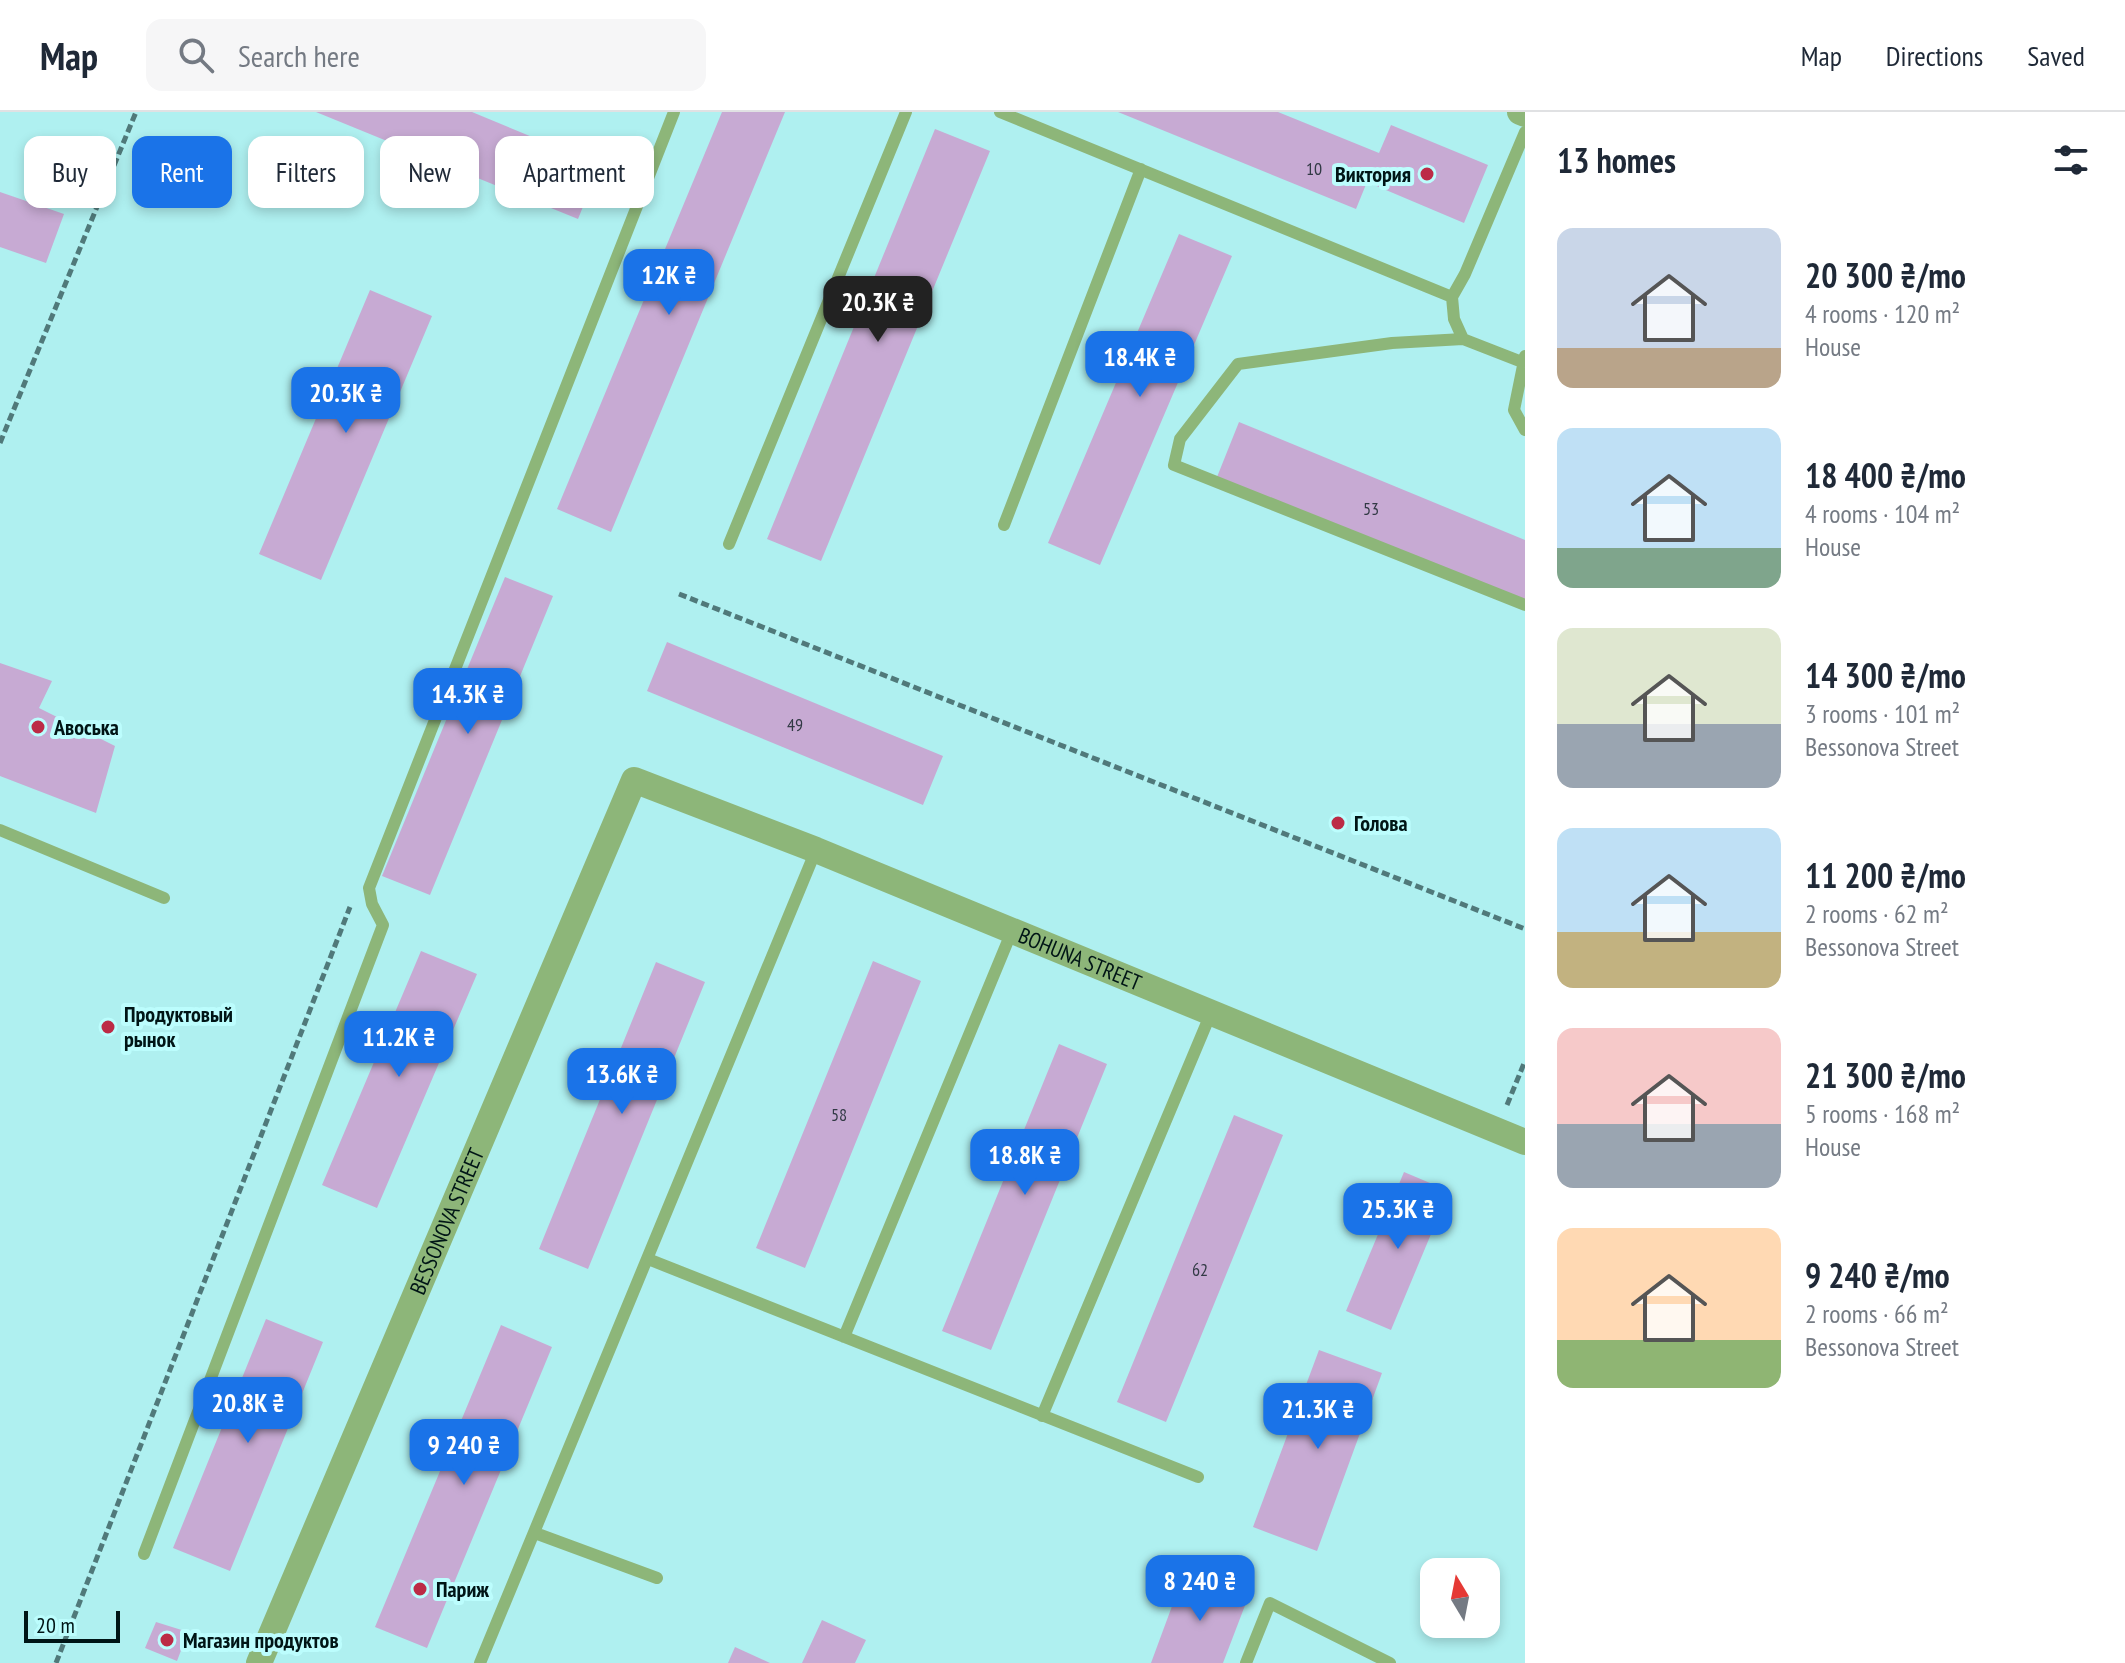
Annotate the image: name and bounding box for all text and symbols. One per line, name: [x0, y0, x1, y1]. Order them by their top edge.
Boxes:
search box: [146, 19, 706, 91]
text: Map: [40, 31, 98, 80]
icon: search: [174, 33, 218, 77]
text: Search here: [238, 36, 360, 75]
text: Map: [1801, 37, 1842, 74]
text: Directions: [1886, 37, 1983, 74]
text: Saved: [2027, 37, 2085, 74]
chip: Buy: [24, 136, 116, 208]
chip: Rent: [132, 136, 232, 208]
chip: Filters: [248, 136, 364, 208]
chip: New: [380, 136, 479, 208]
chip: Apartment: [495, 136, 654, 208]
text: 13 homes: [1557, 138, 1676, 182]
icon: filters: [2049, 138, 2093, 182]
house number: 10: [1306, 157, 1322, 180]
place label: Виктория: [1335, 160, 1411, 188]
marker: Виктория: [1418, 165, 1436, 183]
pin: 12K ₴: [613, 249, 725, 317]
text: 20 300 ₴/mo: [1805, 253, 1966, 297]
text: 12K ₴: [641, 258, 697, 291]
icon: home: [1621, 260, 1717, 356]
pin: 20.3K ₴: [804, 276, 952, 344]
text: 20.3K ₴: [841, 285, 915, 318]
text: 4 rooms · 120 m²: [1805, 297, 1960, 330]
text: House: [1805, 330, 1861, 363]
pin: 18.4K ₴: [1066, 331, 1214, 399]
text: 18.4K ₴: [1103, 340, 1177, 373]
pin: 20.3K ₴: [272, 367, 420, 435]
text: 20.3K ₴: [309, 376, 383, 409]
text: 18 400 ₴/mo: [1805, 453, 1966, 497]
icon: home: [1621, 460, 1717, 556]
house number: 53: [1363, 497, 1379, 520]
text: 4 rooms · 104 m²: [1805, 497, 1960, 530]
text: House: [1805, 530, 1861, 563]
text: 14 300 ₴/mo: [1805, 653, 1966, 697]
icon: home: [1621, 660, 1717, 756]
pin: 14.3K ₴: [394, 668, 542, 736]
text: 14.3K ₴: [431, 677, 505, 710]
text: 3 rooms · 101 m²: [1805, 697, 1960, 730]
place label: Авоська: [53, 713, 119, 741]
house number: 49: [787, 713, 803, 736]
marker: Авоська: [29, 718, 47, 736]
text: Bessonova Street: [1805, 730, 1959, 763]
place label: Голова: [1354, 809, 1408, 837]
marker: Голова: [1329, 814, 1347, 832]
text: 11 200 ₴/mo: [1805, 853, 1966, 897]
icon: home: [1621, 860, 1717, 956]
text: 2 rooms · 62 m²: [1805, 897, 1949, 930]
street label: BOHUNA STREET: [1014, 921, 1146, 997]
text: Bessonova Street: [1805, 930, 1959, 963]
place label: Продуктовый рынок: [124, 1000, 233, 1053]
pin: 11.2K ₴: [325, 1011, 473, 1079]
marker: Продуктовый рынок: [99, 1018, 117, 1036]
text: 11.2K ₴: [362, 1020, 436, 1053]
pin: 13.6K ₴: [548, 1048, 696, 1116]
text: 21 300 ₴/mo: [1805, 1053, 1966, 1097]
text: 13.6K ₴: [585, 1057, 659, 1090]
icon: home: [1621, 1060, 1717, 1156]
text: 5 rooms · 168 m²: [1805, 1097, 1960, 1130]
house number: 58: [831, 1103, 847, 1126]
pin: 18.8K ₴: [951, 1129, 1099, 1197]
text: House: [1805, 1130, 1861, 1163]
text: 18.8K ₴: [988, 1138, 1062, 1171]
street label: BESSONOVA STREET: [403, 1144, 490, 1299]
pin: 25.3K ₴: [1324, 1183, 1472, 1251]
text: 25.3K ₴: [1361, 1192, 1435, 1225]
text: 9 240 ₴/mo: [1805, 1253, 1950, 1297]
house number: 62: [1192, 1258, 1208, 1281]
icon: home: [1621, 1260, 1717, 1356]
text: 2 rooms · 66 m²: [1805, 1297, 1949, 1330]
text: Bessonova Street: [1805, 1330, 1959, 1363]
pin: 20.8K ₴: [174, 1377, 322, 1445]
pin: 21.3K ₴: [1244, 1383, 1392, 1451]
text: 20.8K ₴: [211, 1386, 285, 1419]
text: 21.3K ₴: [1281, 1392, 1355, 1425]
pin: 9 240 ₴: [390, 1419, 538, 1487]
text: 9 240 ₴: [428, 1428, 500, 1461]
pin: 8 240 ₴: [1126, 1555, 1274, 1623]
north arrow: [1420, 1558, 1500, 1638]
map controls: [1420, 1558, 1500, 1638]
text: 8 240 ₴: [1164, 1564, 1236, 1597]
place label: Париж: [436, 1575, 489, 1603]
marker: Париж: [411, 1580, 429, 1598]
scale bar: [24, 1607, 120, 1643]
text: 20 m: [36, 1611, 75, 1639]
place label: Магазин продуктов: [183, 1626, 339, 1654]
marker: Магазин продуктов: [158, 1631, 176, 1649]

